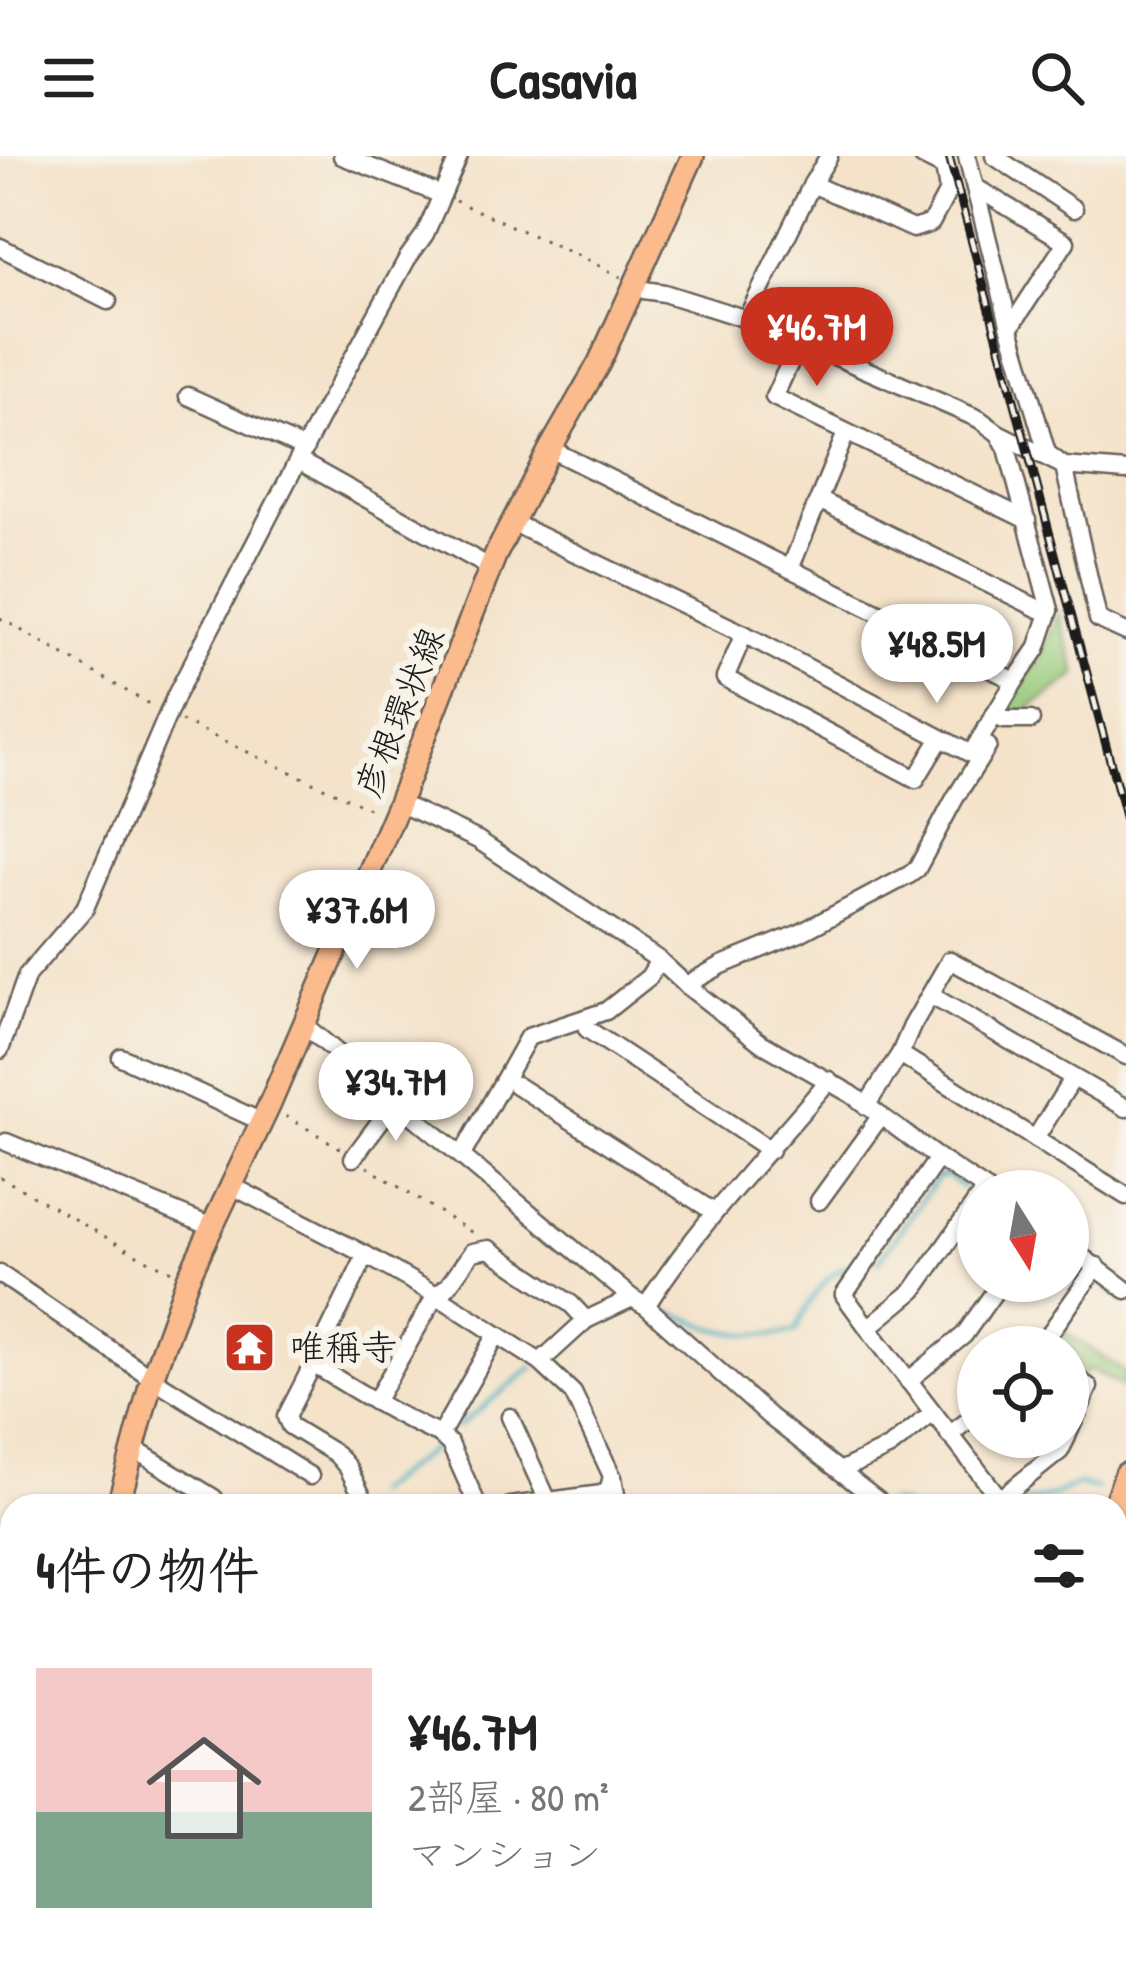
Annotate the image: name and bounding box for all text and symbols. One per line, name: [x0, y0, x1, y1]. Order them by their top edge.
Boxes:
text: Casavia: [489, 42, 637, 115]
icon: menu: [36, 45, 102, 111]
icon: search: [1024, 45, 1090, 111]
pin: ¥46.7M: [719, 287, 915, 389]
text: ¥46.7M: [767, 299, 867, 352]
pin: ¥48.5M: [839, 604, 1035, 706]
text: ¥48.5M: [888, 616, 986, 669]
street label: 彦根環状線: [342, 619, 455, 804]
pin: ¥37.6M: [259, 870, 455, 972]
text: ¥37.6M: [306, 882, 408, 935]
pin: ¥34.7M: [298, 1042, 494, 1144]
text: ¥34.7M: [345, 1054, 447, 1107]
north arrow: [957, 1170, 1089, 1302]
map controls: [957, 1170, 1089, 1458]
temple icon: 唯稱寺: [222, 1319, 278, 1375]
place label: 唯稱寺: [289, 1322, 397, 1371]
button: locate: [957, 1326, 1089, 1458]
icon: filters: [1026, 1533, 1092, 1599]
text: 4件の物件: [36, 1535, 259, 1604]
text: ¥46.7M: [408, 1697, 538, 1766]
icon: home: [132, 1716, 276, 1860]
text: 2部屋 · 80 m²: [408, 1770, 609, 1823]
text: マンション: [408, 1827, 601, 1880]

